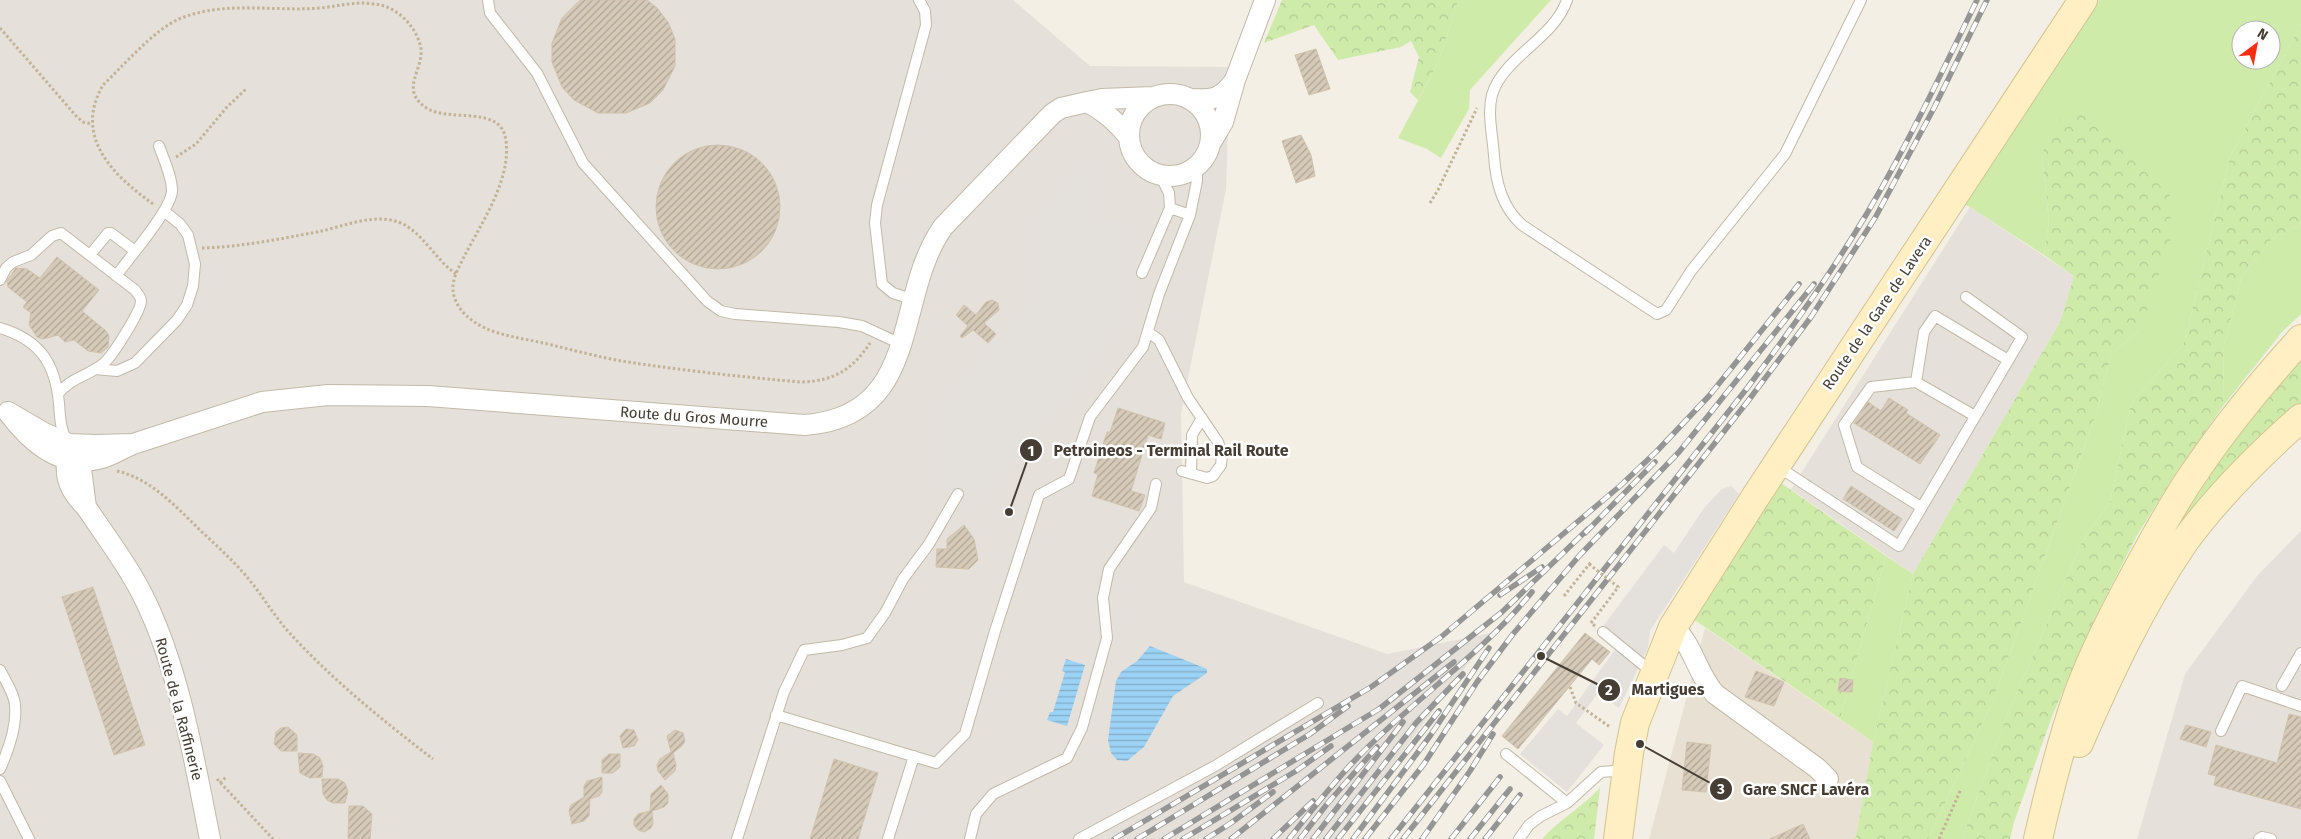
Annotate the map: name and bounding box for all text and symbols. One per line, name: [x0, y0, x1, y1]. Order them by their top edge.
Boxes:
north arrow: [2231, 20, 2281, 70]
text: N: [2254, 25, 2271, 44]
street label: Route de la Gare de Lavera: [1819, 233, 1935, 393]
street label: Route du Gros Mourre: [619, 403, 769, 431]
callout: Petroineos - Terminal Rail Route: [1018, 435, 1298, 466]
text: Petroineos - Terminal Rail Route: [1054, 441, 1289, 460]
text: 1: [1028, 442, 1034, 460]
street label: Route de la Raffinerie: [151, 636, 207, 782]
callout: Martigues: [1597, 674, 1714, 705]
text: Martigues: [1632, 680, 1705, 699]
text: 2: [1605, 681, 1613, 699]
callout: Gare SNCF Lavéra: [1708, 774, 1879, 805]
text: 3: [1716, 780, 1725, 798]
text: Gare SNCF Lavéra: [1743, 780, 1869, 799]

